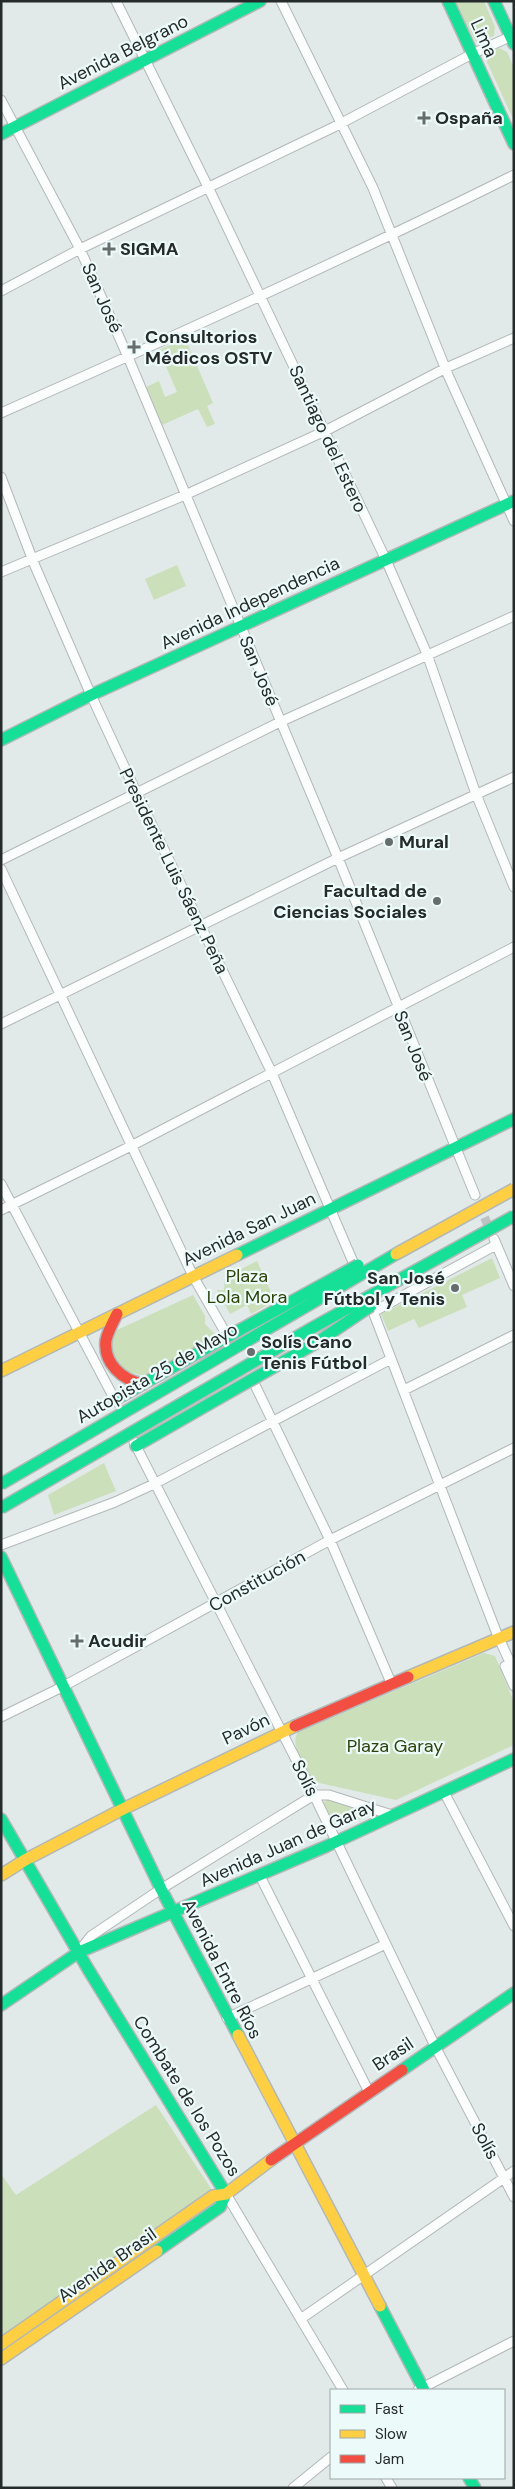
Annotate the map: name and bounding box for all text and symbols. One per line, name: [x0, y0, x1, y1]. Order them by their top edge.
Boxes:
street label: Avenida Belgrano: [54, 9, 192, 95]
street label: Lima: [465, 15, 503, 61]
place label: Ospaña: [435, 106, 503, 130]
marker: Ospaña: [417, 111, 431, 125]
place label: SIGMA: [120, 237, 179, 261]
marker: SIGMA: [102, 242, 116, 256]
street label: San José: [76, 259, 128, 337]
place label: Consultorios Médicos OSTV: [145, 325, 273, 370]
marker: Consultorios Médicos OSTV: [127, 340, 141, 354]
street label: Santiago del Estero: [283, 361, 373, 517]
street label: Avenida Independencia: [157, 551, 343, 655]
street label: San José: [233, 632, 285, 710]
street label: Presidente Luis Sáenz Peña: [114, 764, 234, 978]
place label: Mural: [399, 830, 449, 854]
marker: Mural: [383, 836, 395, 848]
place label: Facultad de Ciencias Sociales: [273, 879, 427, 924]
marker: Facultad de Ciencias Sociales: [431, 895, 443, 907]
street label: San José: [388, 1007, 438, 1085]
street label: Avenida San Juan: [178, 1186, 320, 1272]
park label: Plaza Lola Mora: [207, 1264, 287, 1309]
place label: San José Fútbol y Tenis: [324, 1266, 445, 1311]
marker: San José Fútbol y Tenis: [449, 1282, 461, 1294]
street label: Autopista 25 de Mayo: [72, 1317, 242, 1429]
place label: Solís Cano Tenis Fútbol: [261, 1330, 367, 1375]
marker: Solís Cano Tenis Fútbol: [245, 1346, 257, 1358]
street label: Constitución: [204, 1545, 310, 1617]
place label: Acudir: [88, 1629, 146, 1653]
marker: Acudir: [70, 1634, 84, 1648]
street label: Pavón: [218, 1708, 274, 1750]
park label: Plaza Garay: [347, 1734, 443, 1758]
street label: Solís: [286, 1756, 324, 1800]
street label: Avenida Juan de Garay: [196, 1793, 380, 1893]
street label: Avenida Entre Ríos: [176, 1895, 268, 2043]
street label: Combate de los Pozos: [128, 2011, 246, 2181]
street label: Brasil: [368, 2032, 418, 2076]
street label: Solís: [465, 2119, 505, 2163]
street label: Avenida Brasil: [53, 2222, 161, 2308]
legend: [330, 2389, 505, 2479]
text: Fast: [375, 2399, 404, 2419]
text: Slow: [375, 2424, 408, 2444]
text: Jam: [375, 2449, 404, 2469]

